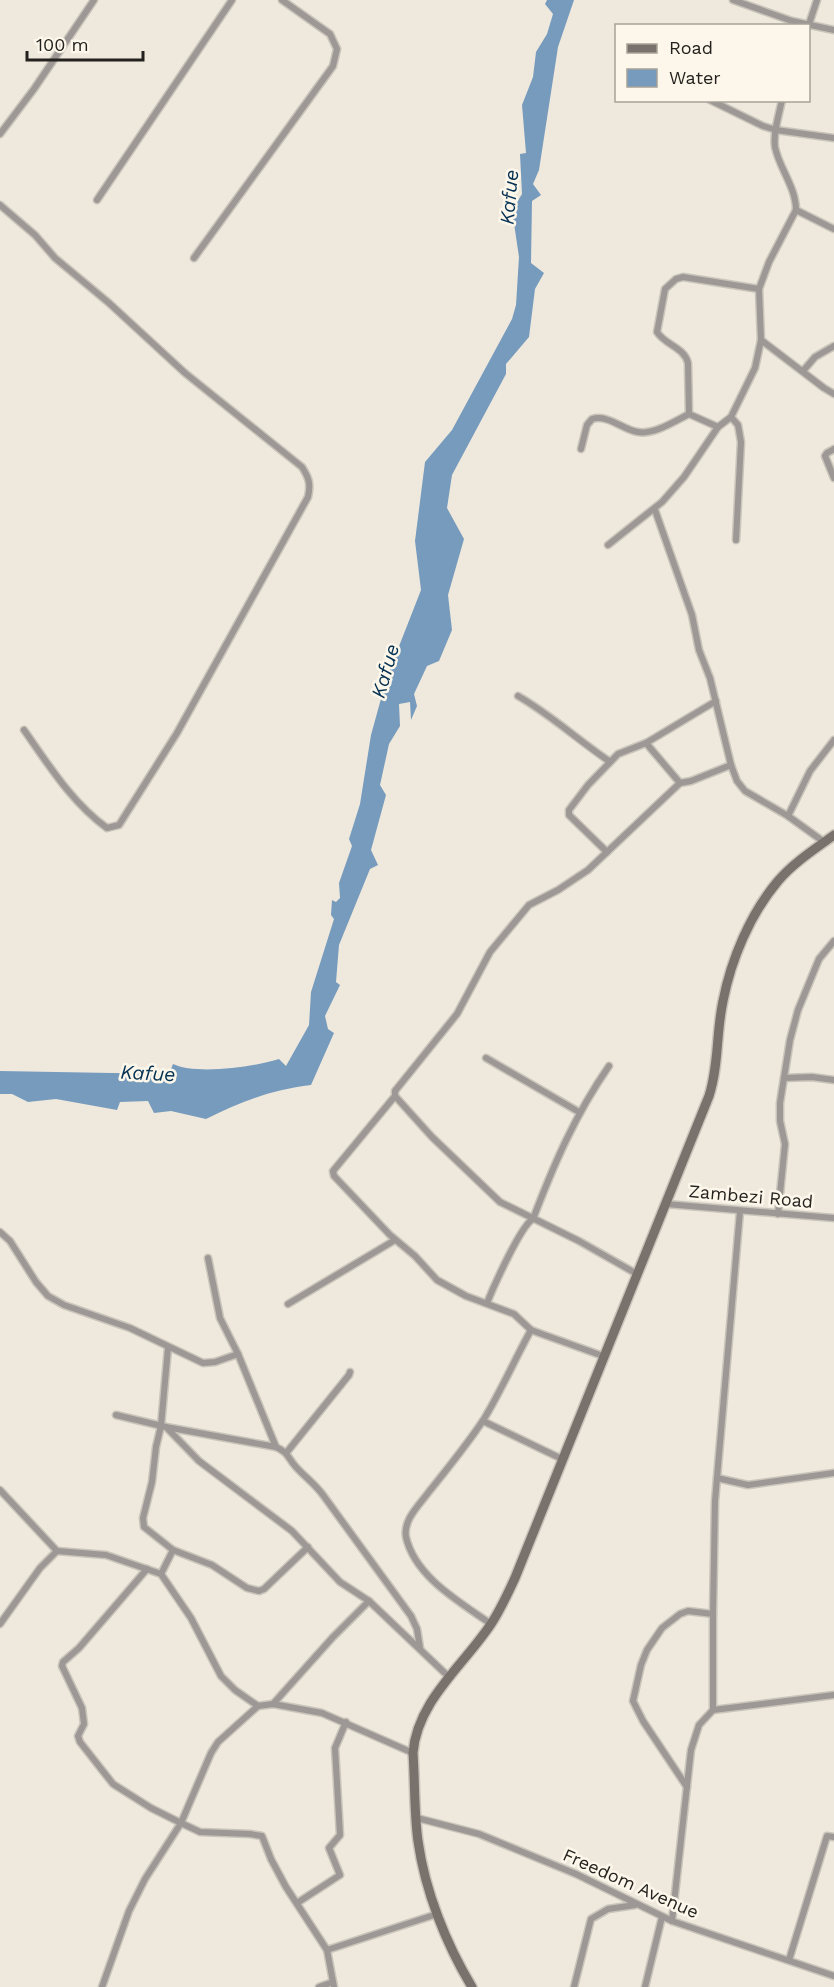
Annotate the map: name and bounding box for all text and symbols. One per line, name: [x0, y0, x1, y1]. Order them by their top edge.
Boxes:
scale bar: [27, 24, 142, 62]
legend: [615, 24, 810, 102]
text: 100 m: [36, 34, 89, 55]
text: Road: [669, 37, 713, 58]
text: Water: [669, 67, 721, 88]
water label: Kafue: [495, 168, 523, 226]
water label: Kafue: [366, 641, 404, 701]
water label: Kafue: [120, 1060, 176, 1086]
street label: Zambezi Road: [688, 1180, 814, 1212]
street label: Freedom Avenue: [560, 1844, 702, 1922]

